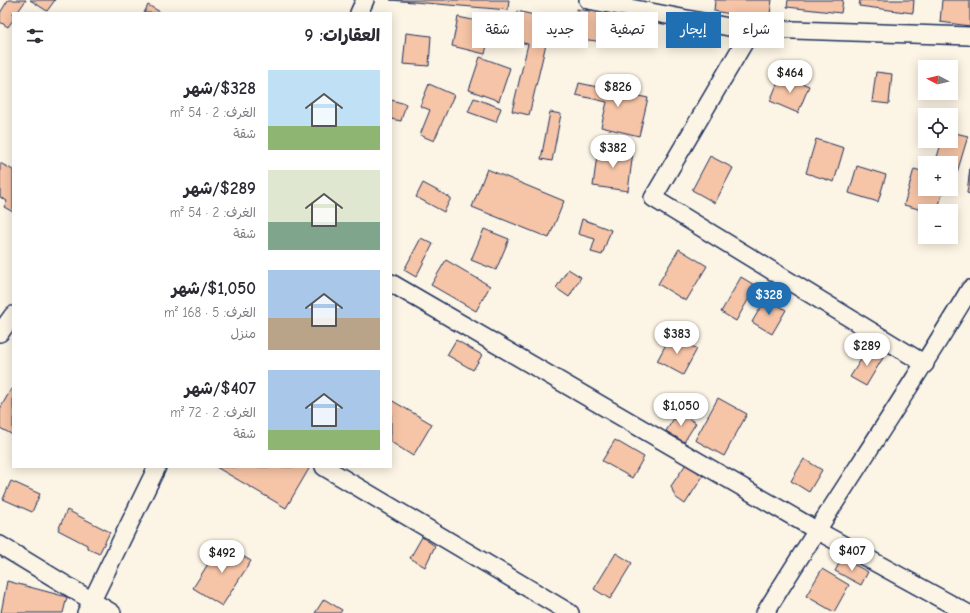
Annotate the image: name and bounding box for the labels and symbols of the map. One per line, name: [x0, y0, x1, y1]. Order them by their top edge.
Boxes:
pin: $464: [766, 60, 814, 94]
north arrow: [918, 60, 958, 100]
pin: $826: [594, 74, 642, 108]
pin: $382: [589, 135, 637, 169]
pin: $328: [745, 282, 793, 316]
pin: $383: [653, 321, 701, 355]
pin: $289: [843, 333, 891, 367]
pin: $1,050: [648, 393, 714, 427]
pin: $407: [828, 538, 876, 572]
pin: $492: [198, 540, 246, 574]

